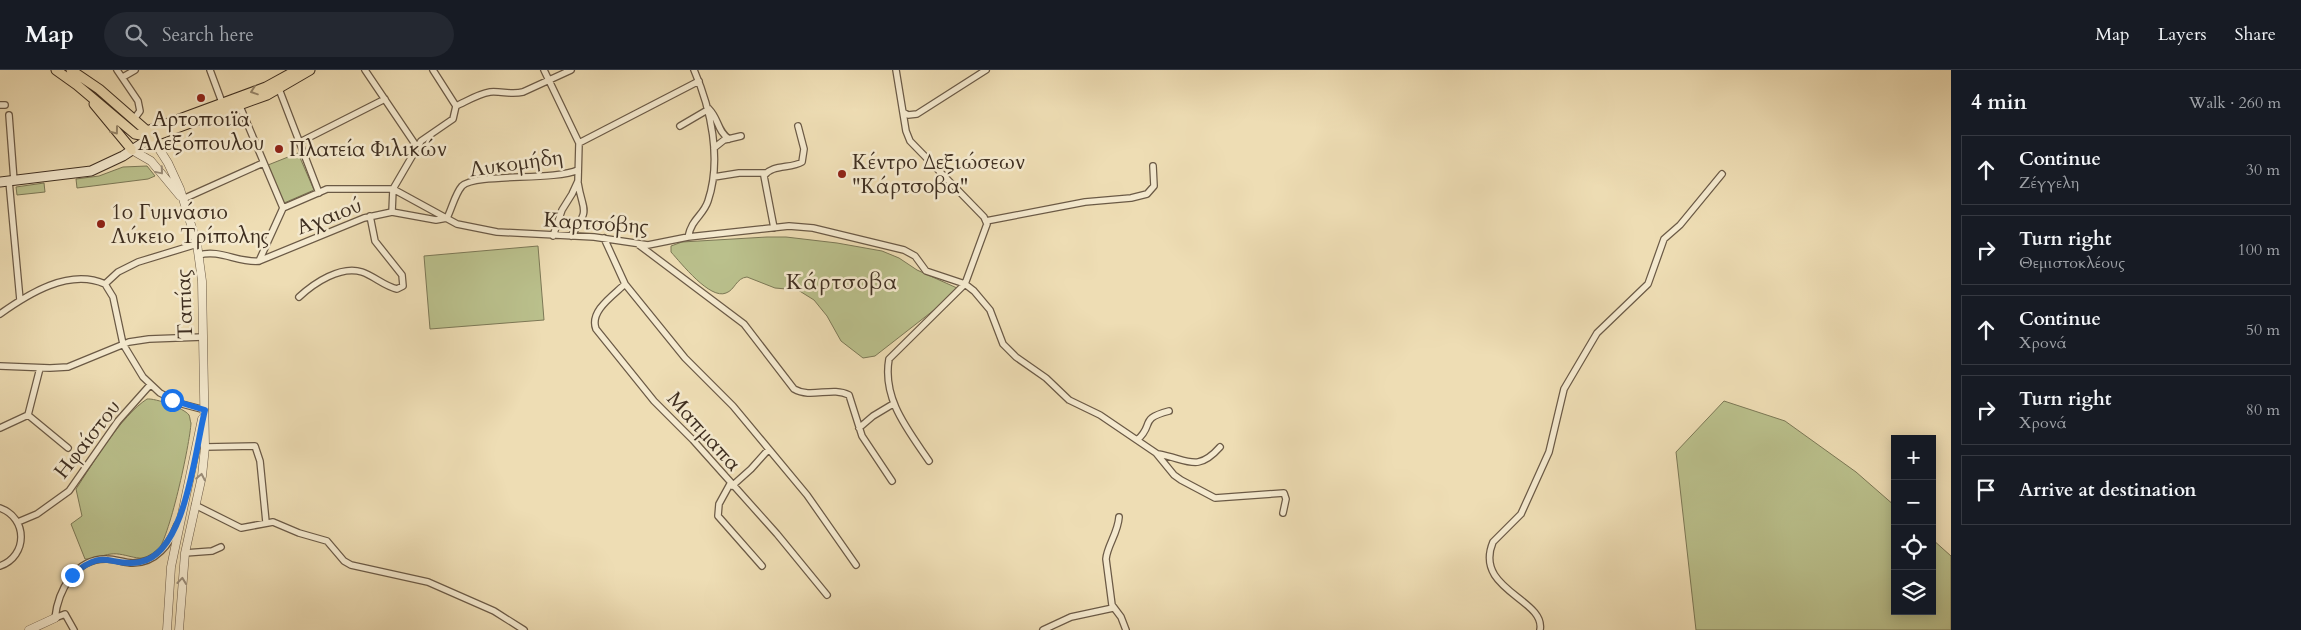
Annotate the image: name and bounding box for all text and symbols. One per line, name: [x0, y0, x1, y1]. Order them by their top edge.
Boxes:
search box: [104, 12, 454, 57]
text: Map: [25, 18, 74, 51]
icon: search: [122, 21, 150, 49]
text: Search here: [162, 22, 254, 48]
text: Map: [2095, 22, 2130, 47]
text: Layers: [2158, 22, 2207, 47]
text: Share: [2235, 22, 2276, 47]
one-way arrow: [251, 85, 259, 95]
text: 4 min: [1971, 88, 2027, 117]
marker: Αρτοποιϊα Αλεξόπουλου: [195, 92, 207, 104]
text: Walk · 260 m: [2189, 92, 2281, 114]
place label: Αρτοποιϊα Αλεξόπουλου: [138, 105, 264, 158]
one-way arrow: [109, 125, 118, 135]
place label: Πλατεία Φιλικών: [289, 135, 447, 164]
marker: Πλατεία Φιλικών: [273, 143, 285, 155]
street label: Λυκομήδη: [468, 143, 565, 184]
text: Continue: [2019, 146, 2101, 172]
place label: Κέντρο Δεξιώσεων "Κάρτσοβα": [852, 148, 1025, 201]
icon: ahead: [1972, 156, 2000, 184]
text: 30 m: [2246, 159, 2280, 181]
one-way arrow: [155, 166, 164, 175]
marker: Κέντρο Δεξιώσεων "Κάρτσοβα": [836, 168, 848, 180]
text: Ζέγγελη: [2019, 172, 2079, 194]
street label: Αχαιού: [292, 191, 366, 242]
place label: 1ο Γυμνάσιο Λύκειο Τρίπολης: [111, 198, 270, 251]
street label: Καρτσόβης: [542, 205, 649, 242]
marker: 1ο Γυμνάσιο Λύκειο Τρίπολης: [95, 218, 107, 230]
text: Turn right: [2019, 226, 2111, 252]
icon: right: [1972, 236, 2000, 264]
text: 100 m: [2238, 239, 2280, 261]
text: Θεμιστοκλέους: [2019, 252, 2125, 274]
district label: Κάρτσοβα: [786, 267, 898, 297]
street label: Ταπίας: [169, 268, 200, 340]
text: Continue: [2019, 306, 2101, 332]
icon: ahead: [1972, 316, 2000, 344]
text: 50 m: [2246, 319, 2280, 341]
text: Χρονά: [2019, 332, 2067, 354]
street label: Μαπμαπα: [660, 385, 747, 478]
text: Turn right: [2019, 386, 2111, 412]
route start: [161, 389, 184, 412]
street label: Ηφαίστου: [47, 394, 127, 485]
icon: right: [1972, 396, 2000, 424]
text: 80 m: [2246, 399, 2280, 421]
text: Χρονά: [2019, 412, 2067, 434]
map controls: [1891, 435, 1936, 615]
button: +: [1891, 435, 1936, 480]
one-way arrow: [196, 472, 206, 481]
icon: arrive: [1972, 476, 2000, 504]
text: Arrive at destination: [2019, 477, 2196, 503]
button: −: [1891, 480, 1936, 525]
button: locate: [1891, 525, 1936, 570]
route end: [61, 564, 84, 587]
button: layers: [1891, 570, 1936, 615]
one-way arrow: [176, 577, 187, 585]

